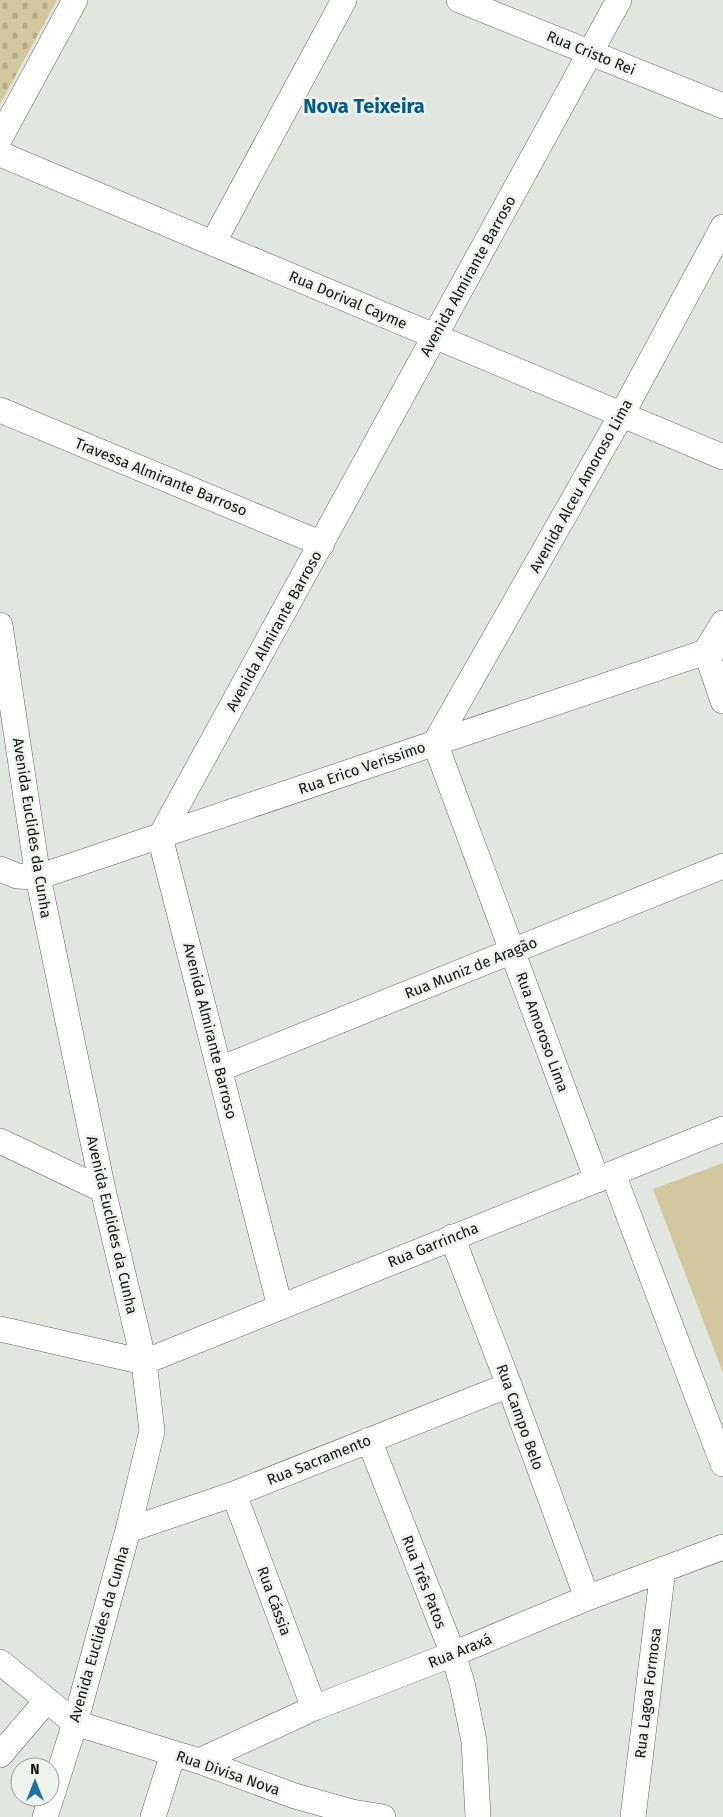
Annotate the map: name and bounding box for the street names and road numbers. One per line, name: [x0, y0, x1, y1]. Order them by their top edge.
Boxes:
street label: Rua Cristo Rei: [544, 27, 638, 79]
street label: Avenida Almirante Barroso: [416, 193, 520, 359]
street label: Rua Dorival Cayme: [286, 267, 410, 333]
street label: Avenida Alceu Amoroso Lima: [526, 396, 636, 576]
street label: Travessa Almirante Barroso: [72, 434, 250, 520]
street label: Avenida Almirante Barroso: [222, 548, 326, 714]
street label: Avenida Euclides da Cunha: [9, 737, 55, 919]
street label: Rua Erico Verissimo: [296, 738, 428, 798]
street label: Rua Muniz de Aragão: [402, 933, 540, 1003]
street label: Avenida Almirante Barroso: [179, 941, 241, 1121]
street label: Rua Amoroso Lima: [512, 969, 572, 1095]
street label: Avenida Euclides da Cunha: [83, 1134, 141, 1316]
street label: Rua Garrincha: [385, 1219, 481, 1271]
street label: Rua Campo Belo: [493, 1362, 547, 1472]
street label: Rua Sacramento: [264, 1431, 374, 1489]
street label: Rua Três Patos: [398, 1533, 450, 1631]
street label: Avenida Euclides da Cunha: [65, 1544, 133, 1724]
street label: Rua Cássia: [253, 1564, 295, 1638]
street label: Rua Lagoa Formosa: [631, 1627, 665, 1759]
street label: Rua Araxá: [425, 1630, 495, 1672]
street label: Rua Divisa Nova: [174, 1747, 282, 1799]

